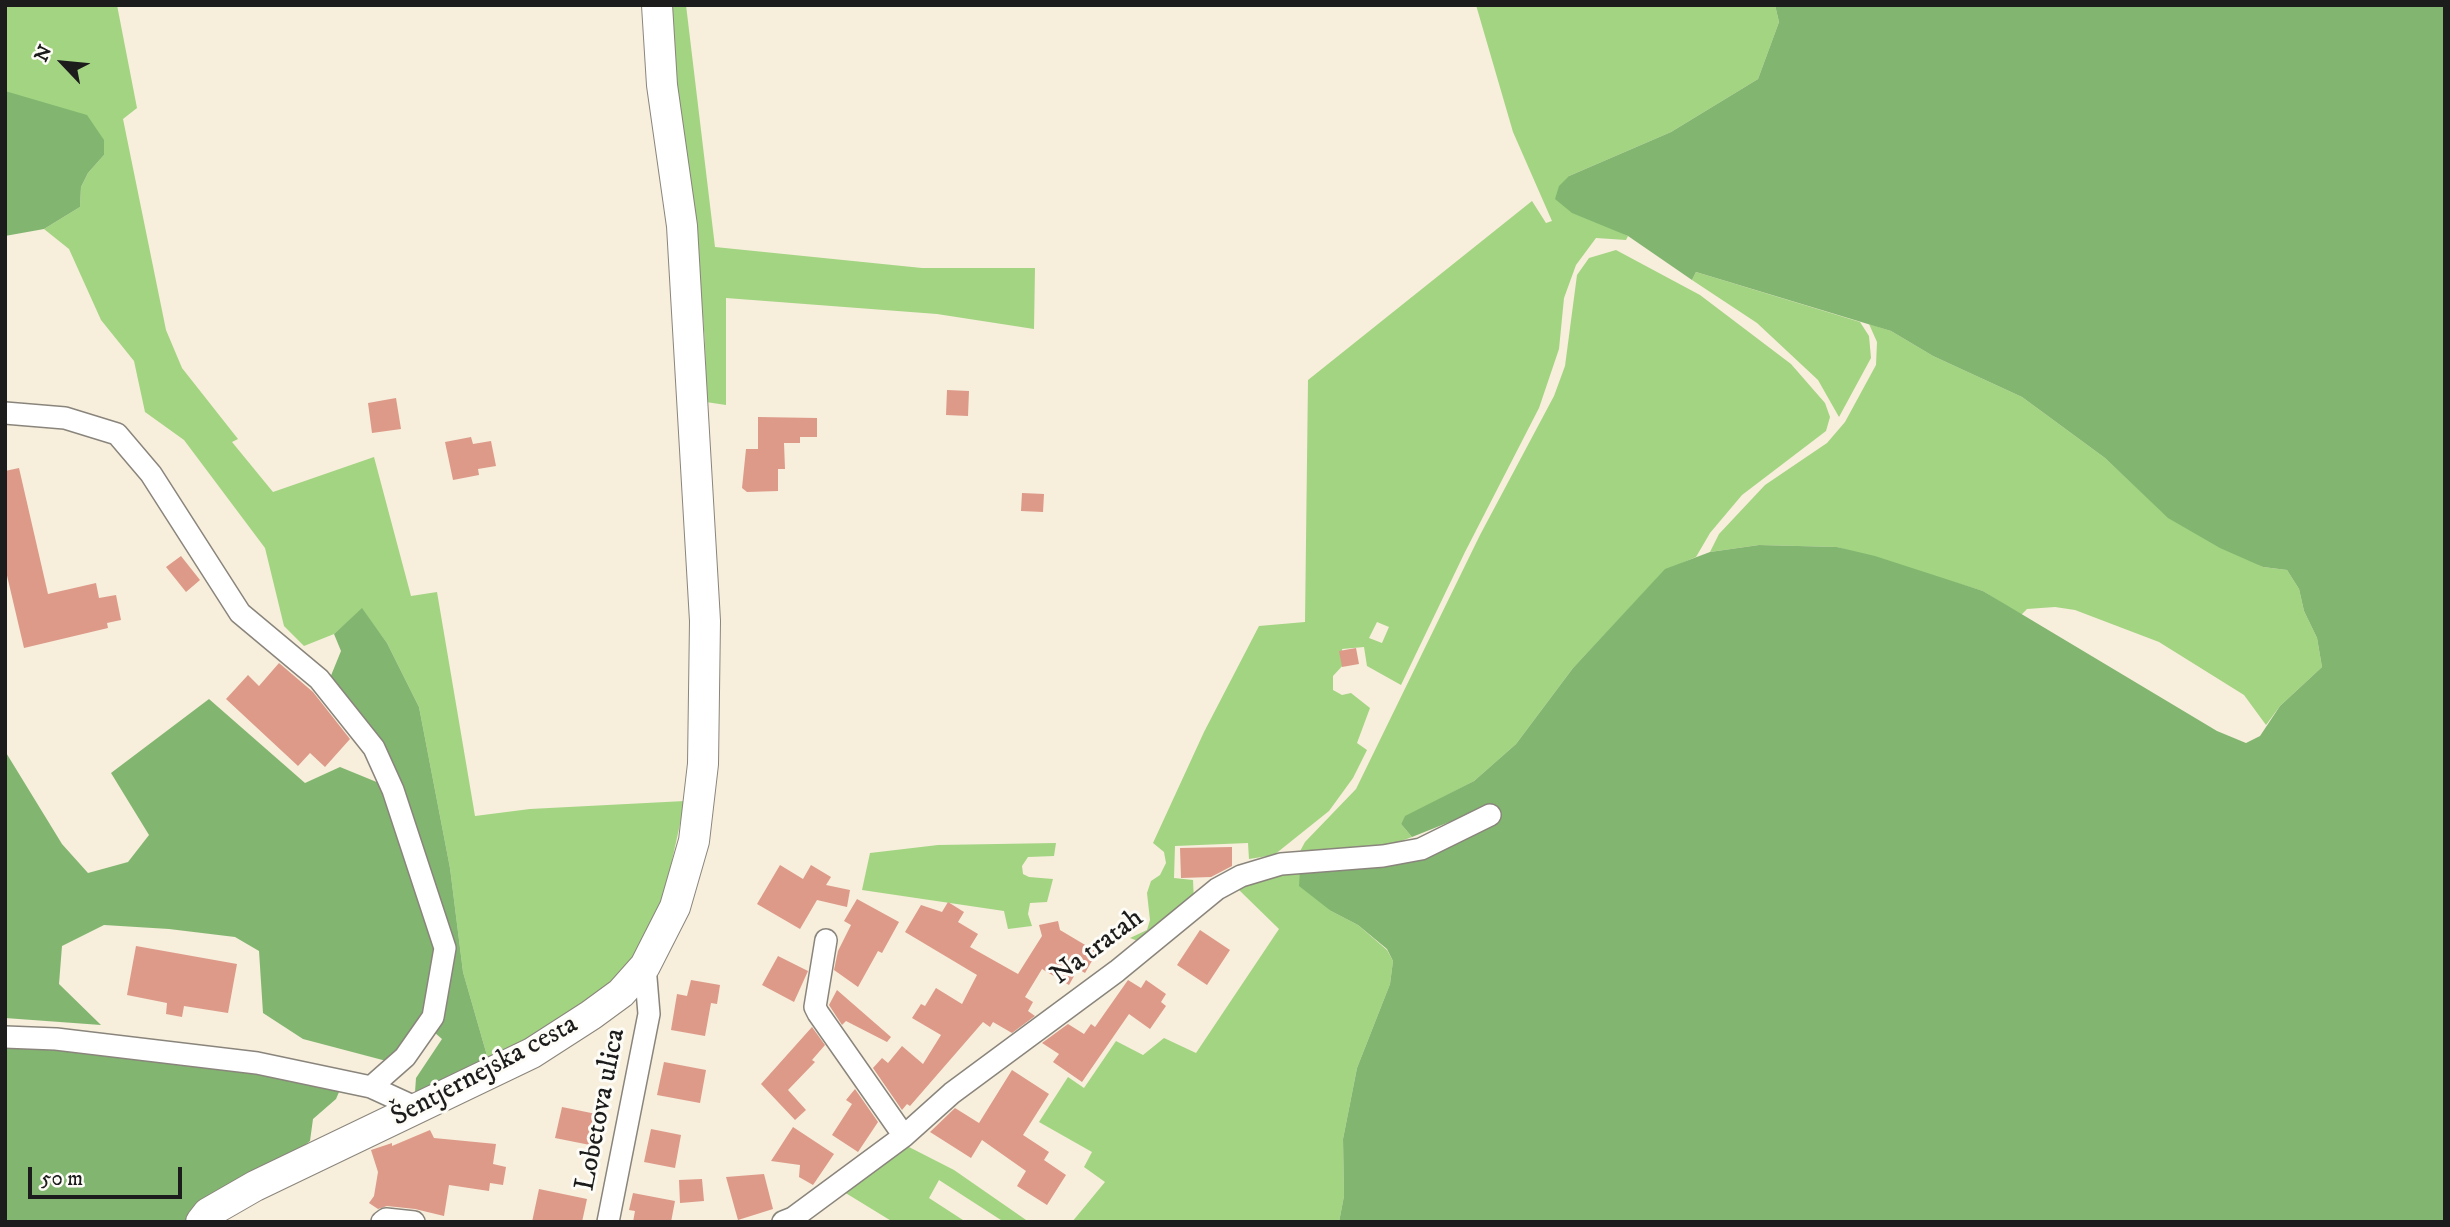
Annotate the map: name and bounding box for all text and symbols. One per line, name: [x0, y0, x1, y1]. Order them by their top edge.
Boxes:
north arrow: [28, 28, 98, 98]
text: N: [30, 42, 57, 66]
street label: Na tratah: [1045, 902, 1151, 994]
street label: Šentjernejska cesta: [386, 1009, 584, 1135]
street label: Lobetova ulica: [570, 1026, 634, 1194]
scale bar: [32, 1154, 186, 1198]
text: 50 m: [41, 1166, 83, 1192]

